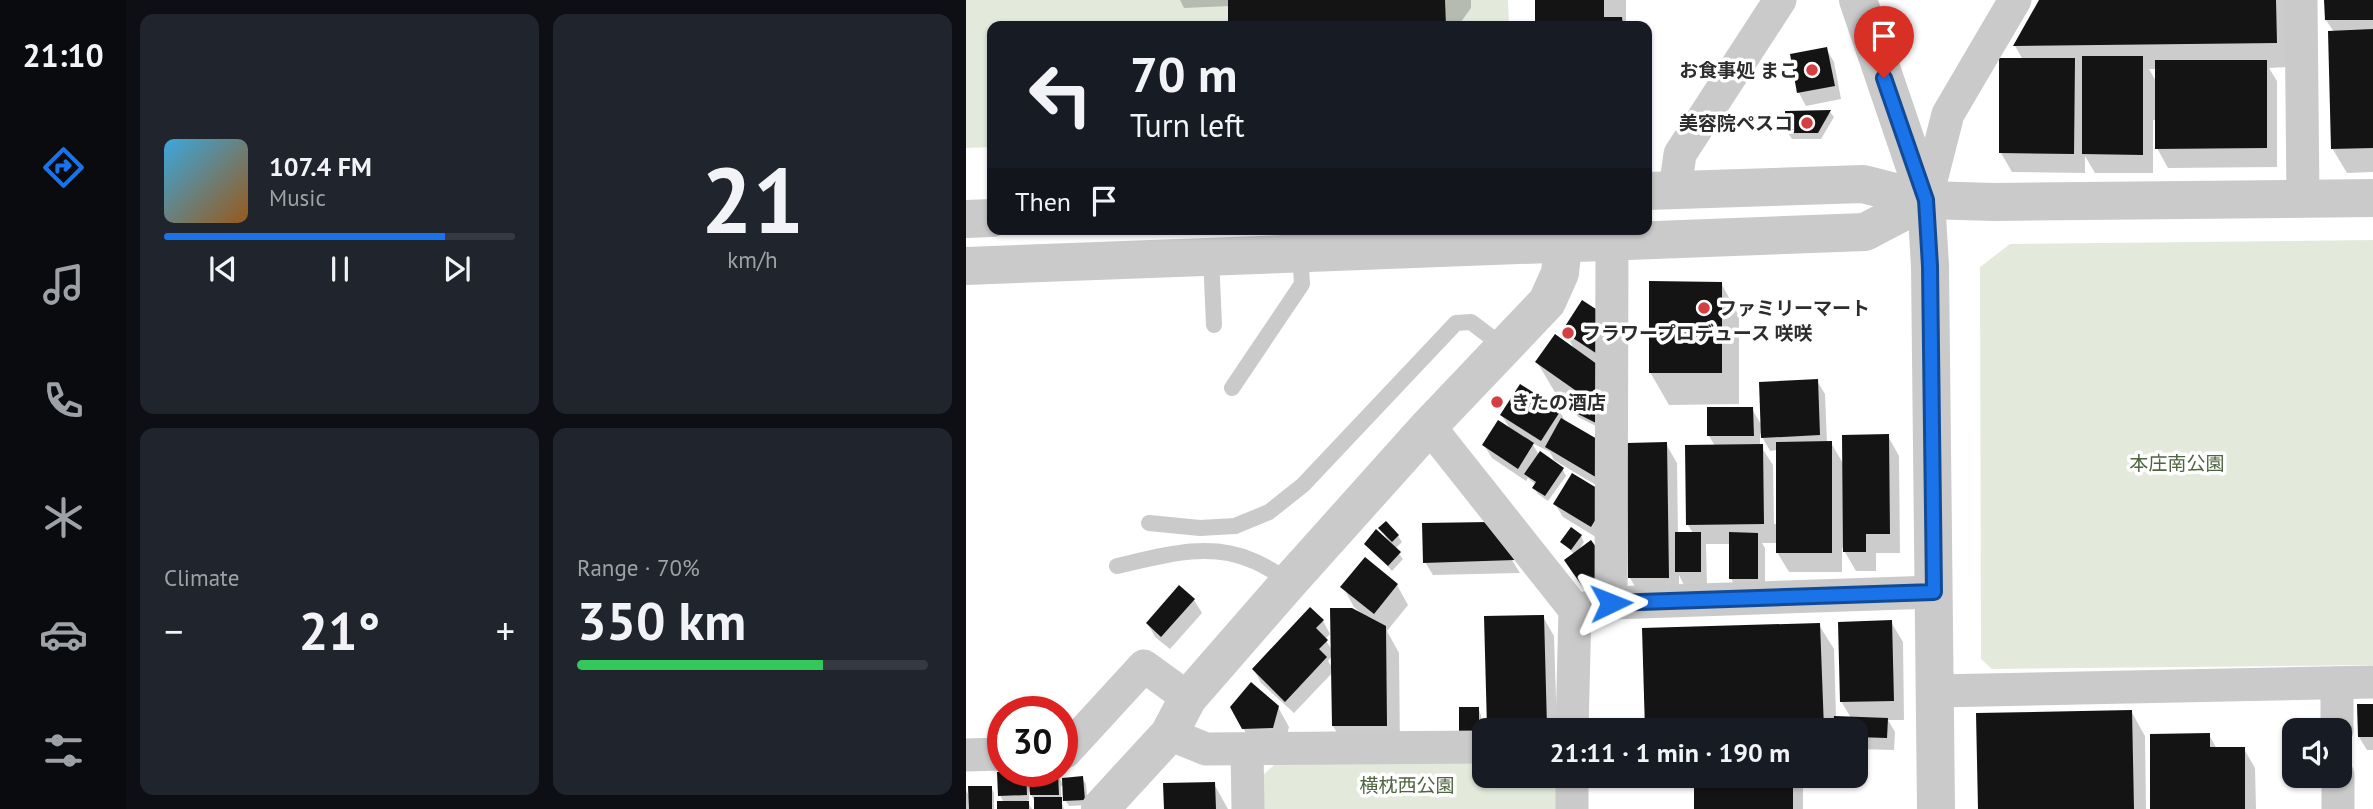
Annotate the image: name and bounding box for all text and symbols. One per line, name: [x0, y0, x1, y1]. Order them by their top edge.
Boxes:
pin: [1854, 6, 1914, 78]
icon: arrive: [1865, 17, 1903, 55]
text: 21:10: [22, 34, 104, 76]
text: 70 m: [1130, 42, 1237, 106]
icon: left: [1015, 49, 1106, 140]
place label: お食事処 まこ: [1679, 58, 1798, 82]
marker: お食事処 まこ: [1804, 62, 1820, 78]
text: Turn left: [1130, 104, 1245, 146]
place label: 美容院ぺスコ: [1679, 111, 1793, 135]
marker: 美容院ぺスコ: [1799, 115, 1815, 131]
text: 21: [701, 140, 804, 258]
icon: directions: [39, 143, 88, 192]
text: 107.4 FM: [269, 150, 372, 183]
icon: arrive: [1085, 182, 1123, 220]
text: Music: [269, 183, 326, 212]
text: Then: [1015, 185, 1071, 218]
text: km/h: [727, 245, 778, 274]
icon: previous: [204, 250, 242, 288]
icon: pause: [321, 250, 359, 288]
icon: next: [438, 250, 476, 288]
icon: music: [39, 260, 88, 309]
place label: ファミリーマート: [1718, 296, 1870, 320]
marker: ファミリーマート: [1696, 300, 1712, 316]
place label: フラワープロデュース 咲咲: [1582, 321, 1813, 345]
marker: フラワープロデュース 咲咲: [1560, 325, 1576, 341]
icon: phone: [39, 376, 88, 425]
place label: きたの酒店: [1511, 390, 1606, 414]
marker: きたの酒店: [1489, 394, 1505, 410]
park label: 本庄南公園: [2129, 451, 2225, 475]
icon: climate: [39, 493, 88, 542]
text: Range · 70%: [577, 553, 700, 582]
text: Climate: [164, 563, 239, 592]
position arrow: [1574, 566, 1648, 640]
text: 350 km: [577, 587, 746, 654]
text: 21°: [299, 597, 380, 664]
text: −: [164, 606, 183, 655]
text: +: [496, 606, 515, 655]
icon: car: [39, 610, 88, 659]
speed limit sign: 30: [987, 696, 1078, 787]
map controls: [2282, 718, 2352, 788]
button: sound: [2282, 718, 2352, 788]
icon: filters: [39, 726, 88, 775]
text: 21:11 · 1 min · 190 m: [1550, 736, 1790, 769]
park label: 横枕西公園: [1359, 773, 1455, 797]

